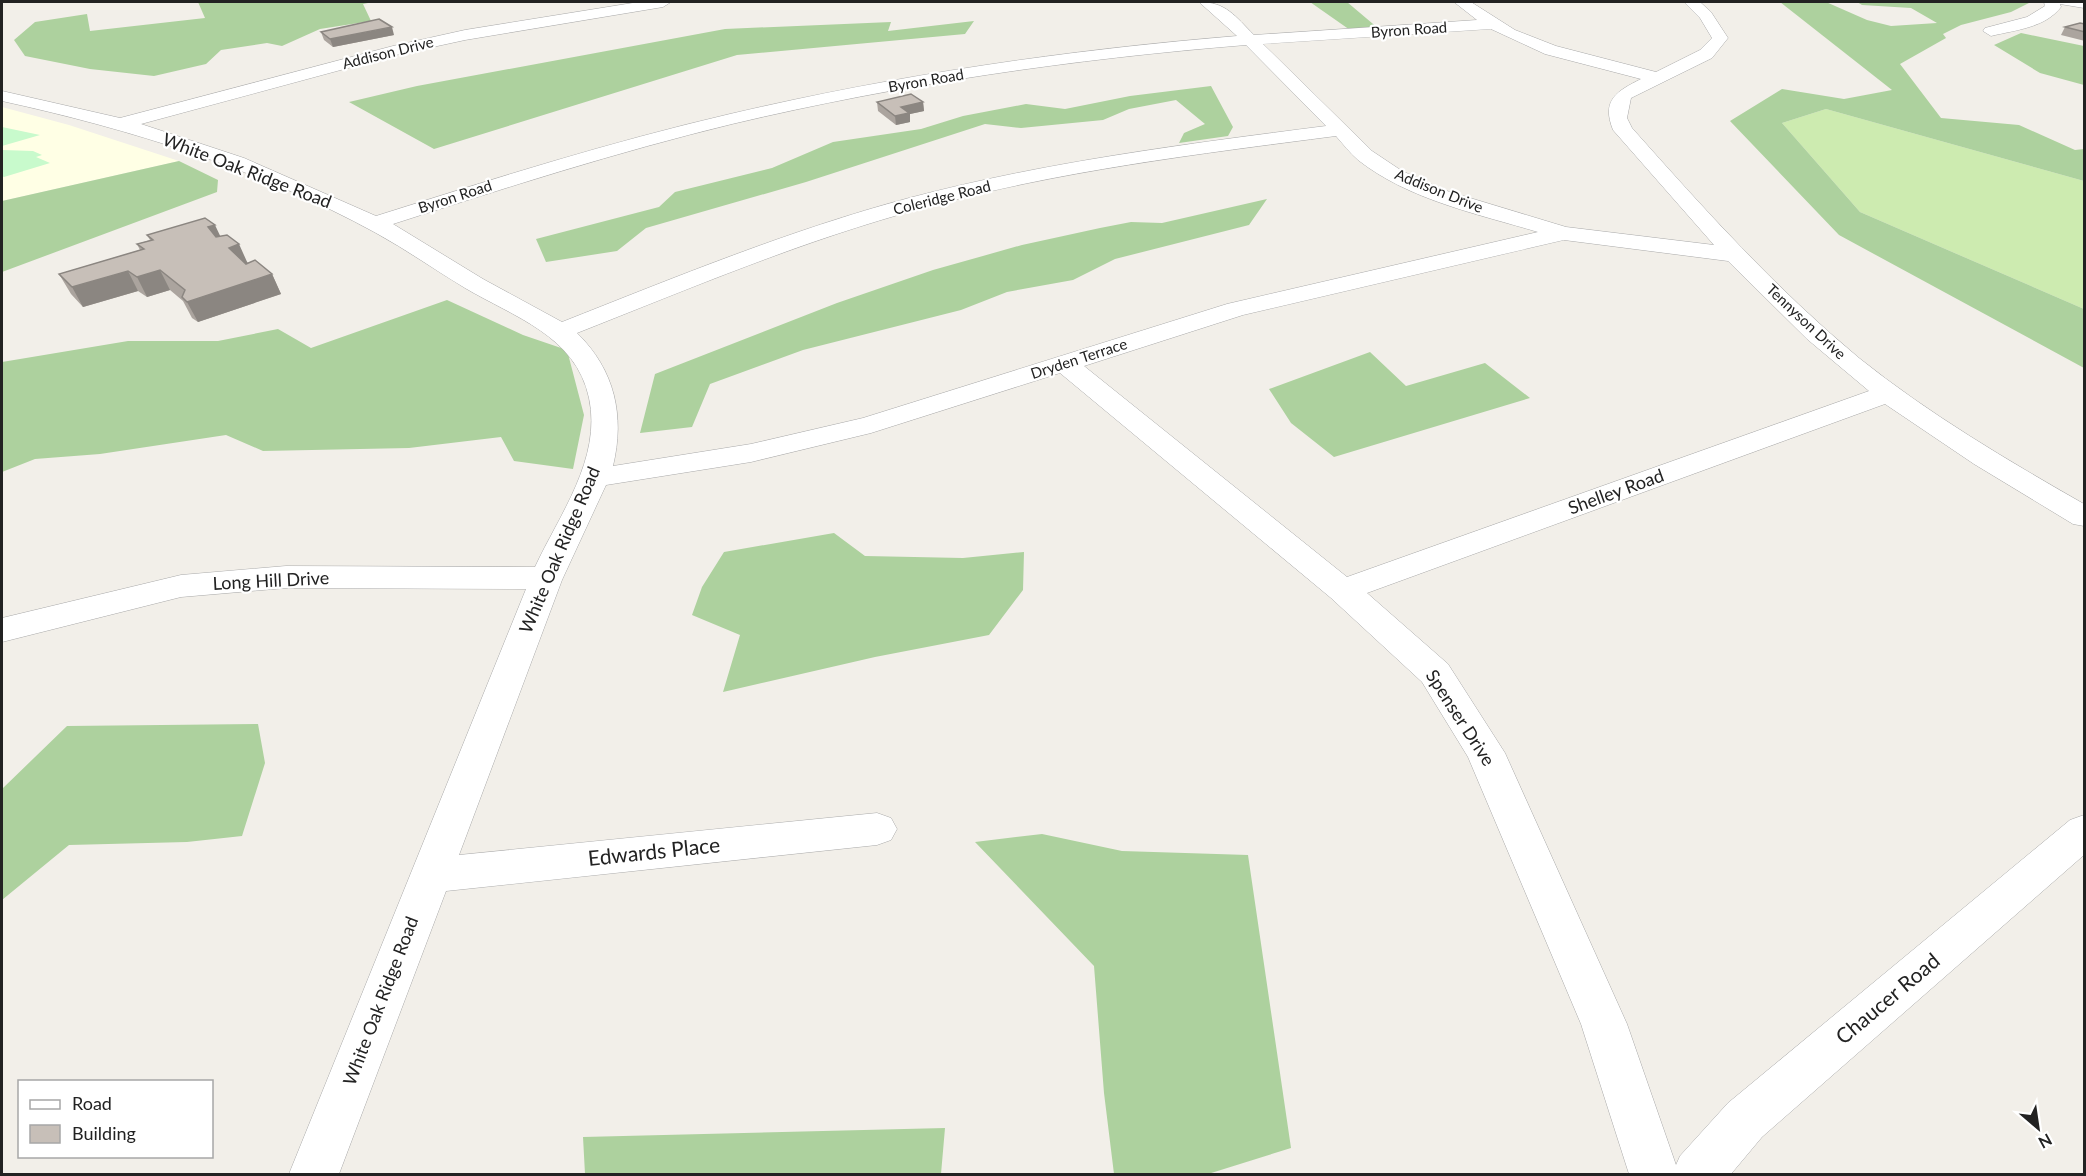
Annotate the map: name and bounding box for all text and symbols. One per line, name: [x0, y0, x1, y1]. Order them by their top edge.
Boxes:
street label: Byron Road: [1370, 17, 1448, 41]
street label: Addison Drive: [340, 32, 435, 72]
street label: Byron Road: [887, 65, 965, 96]
street label: White Oak Ridge Road: [160, 128, 335, 212]
street label: Addison Drive: [1393, 164, 1486, 216]
street label: Byron Road: [416, 176, 494, 216]
street label: Coleridge Road: [891, 176, 992, 218]
street label: Tennyson Drive: [1763, 280, 1850, 363]
street label: Dryden Terrace: [1028, 334, 1129, 382]
street label: White Oak Ridge Road: [514, 463, 604, 636]
street label: Shelley Road: [1565, 464, 1667, 519]
street label: Long Hill Drive: [212, 566, 330, 594]
street label: Spenser Drive: [1422, 665, 1500, 770]
street label: Edwards Place: [587, 831, 721, 870]
street label: White Oak Ridge Road: [338, 913, 422, 1088]
street label: Chaucer Road: [1830, 947, 1944, 1049]
legend: [18, 1080, 213, 1158]
text: Road: [72, 1092, 112, 1114]
north arrow: [2008, 1098, 2068, 1158]
text: Building: [72, 1122, 136, 1144]
text: N: [2036, 1130, 2056, 1153]

